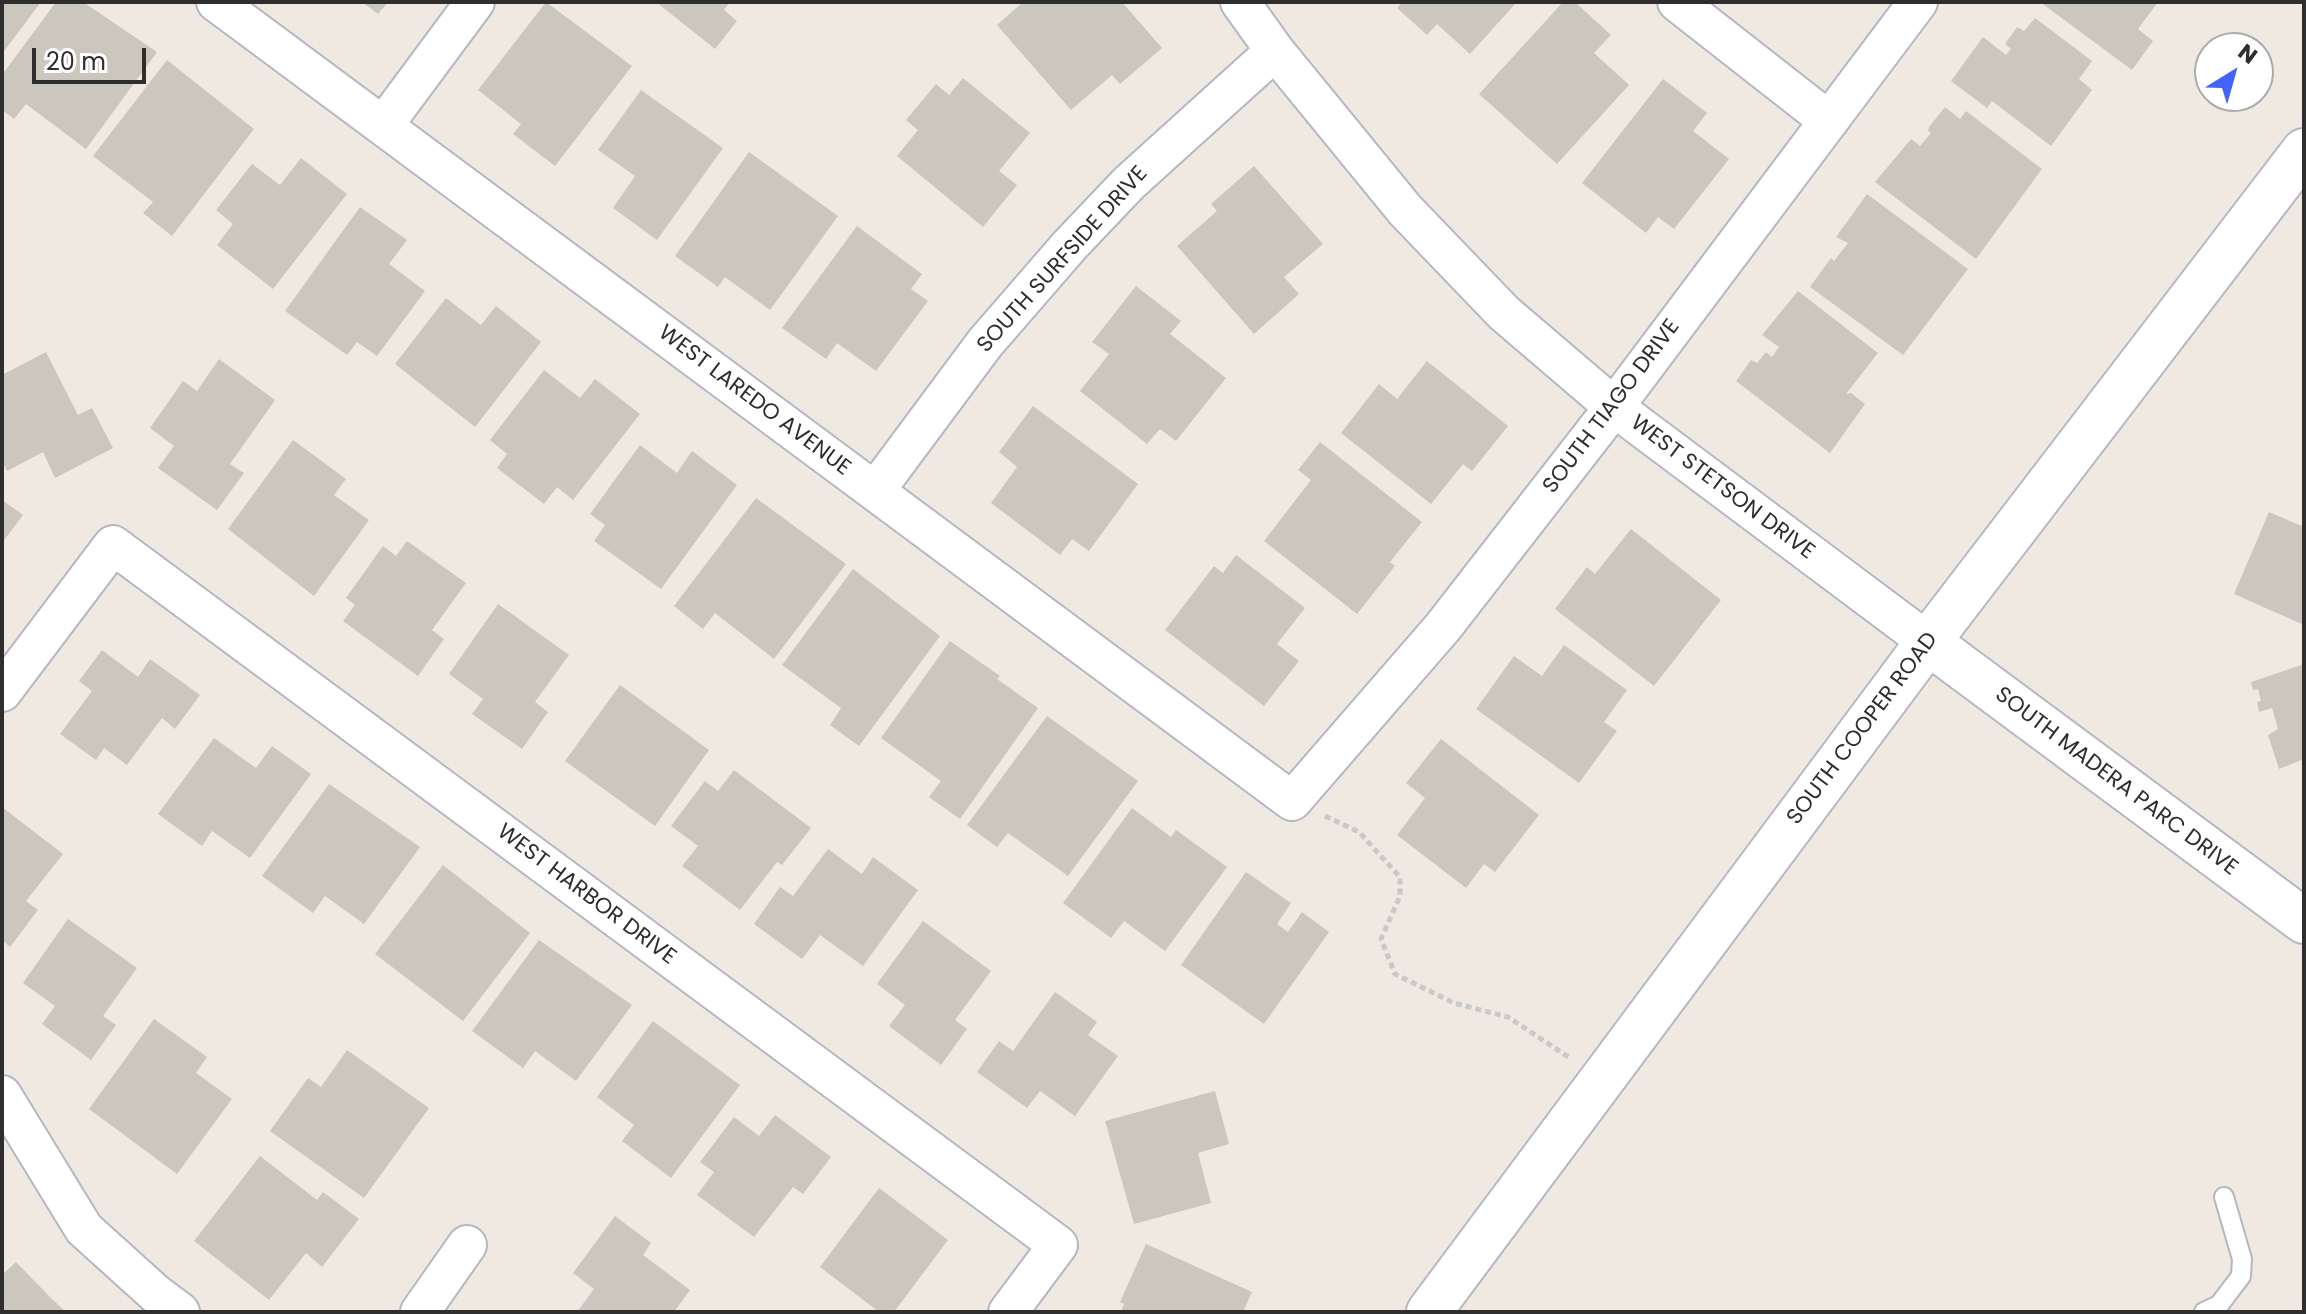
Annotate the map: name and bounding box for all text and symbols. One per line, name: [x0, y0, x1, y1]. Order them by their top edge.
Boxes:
scale bar: [36, 32, 150, 82]
north arrow: [2194, 32, 2274, 112]
text: N: [2232, 37, 2263, 71]
text: 20 m: [46, 45, 106, 78]
street label: SOUTH SURFSIDE DRIVE: [972, 161, 1154, 359]
street label: SOUTH TIAGO DRIVE: [1538, 315, 1686, 499]
street label: WEST LAREDO AVENUE: [653, 320, 855, 482]
street label: WEST STETSON DRIVE: [1625, 410, 1819, 566]
street label: SOUTH COOPER ROAD: [1782, 628, 1944, 830]
street label: SOUTH MADERA PARC DRIVE: [1989, 682, 2243, 882]
street label: WEST HARBOR DRIVE: [491, 819, 681, 971]

